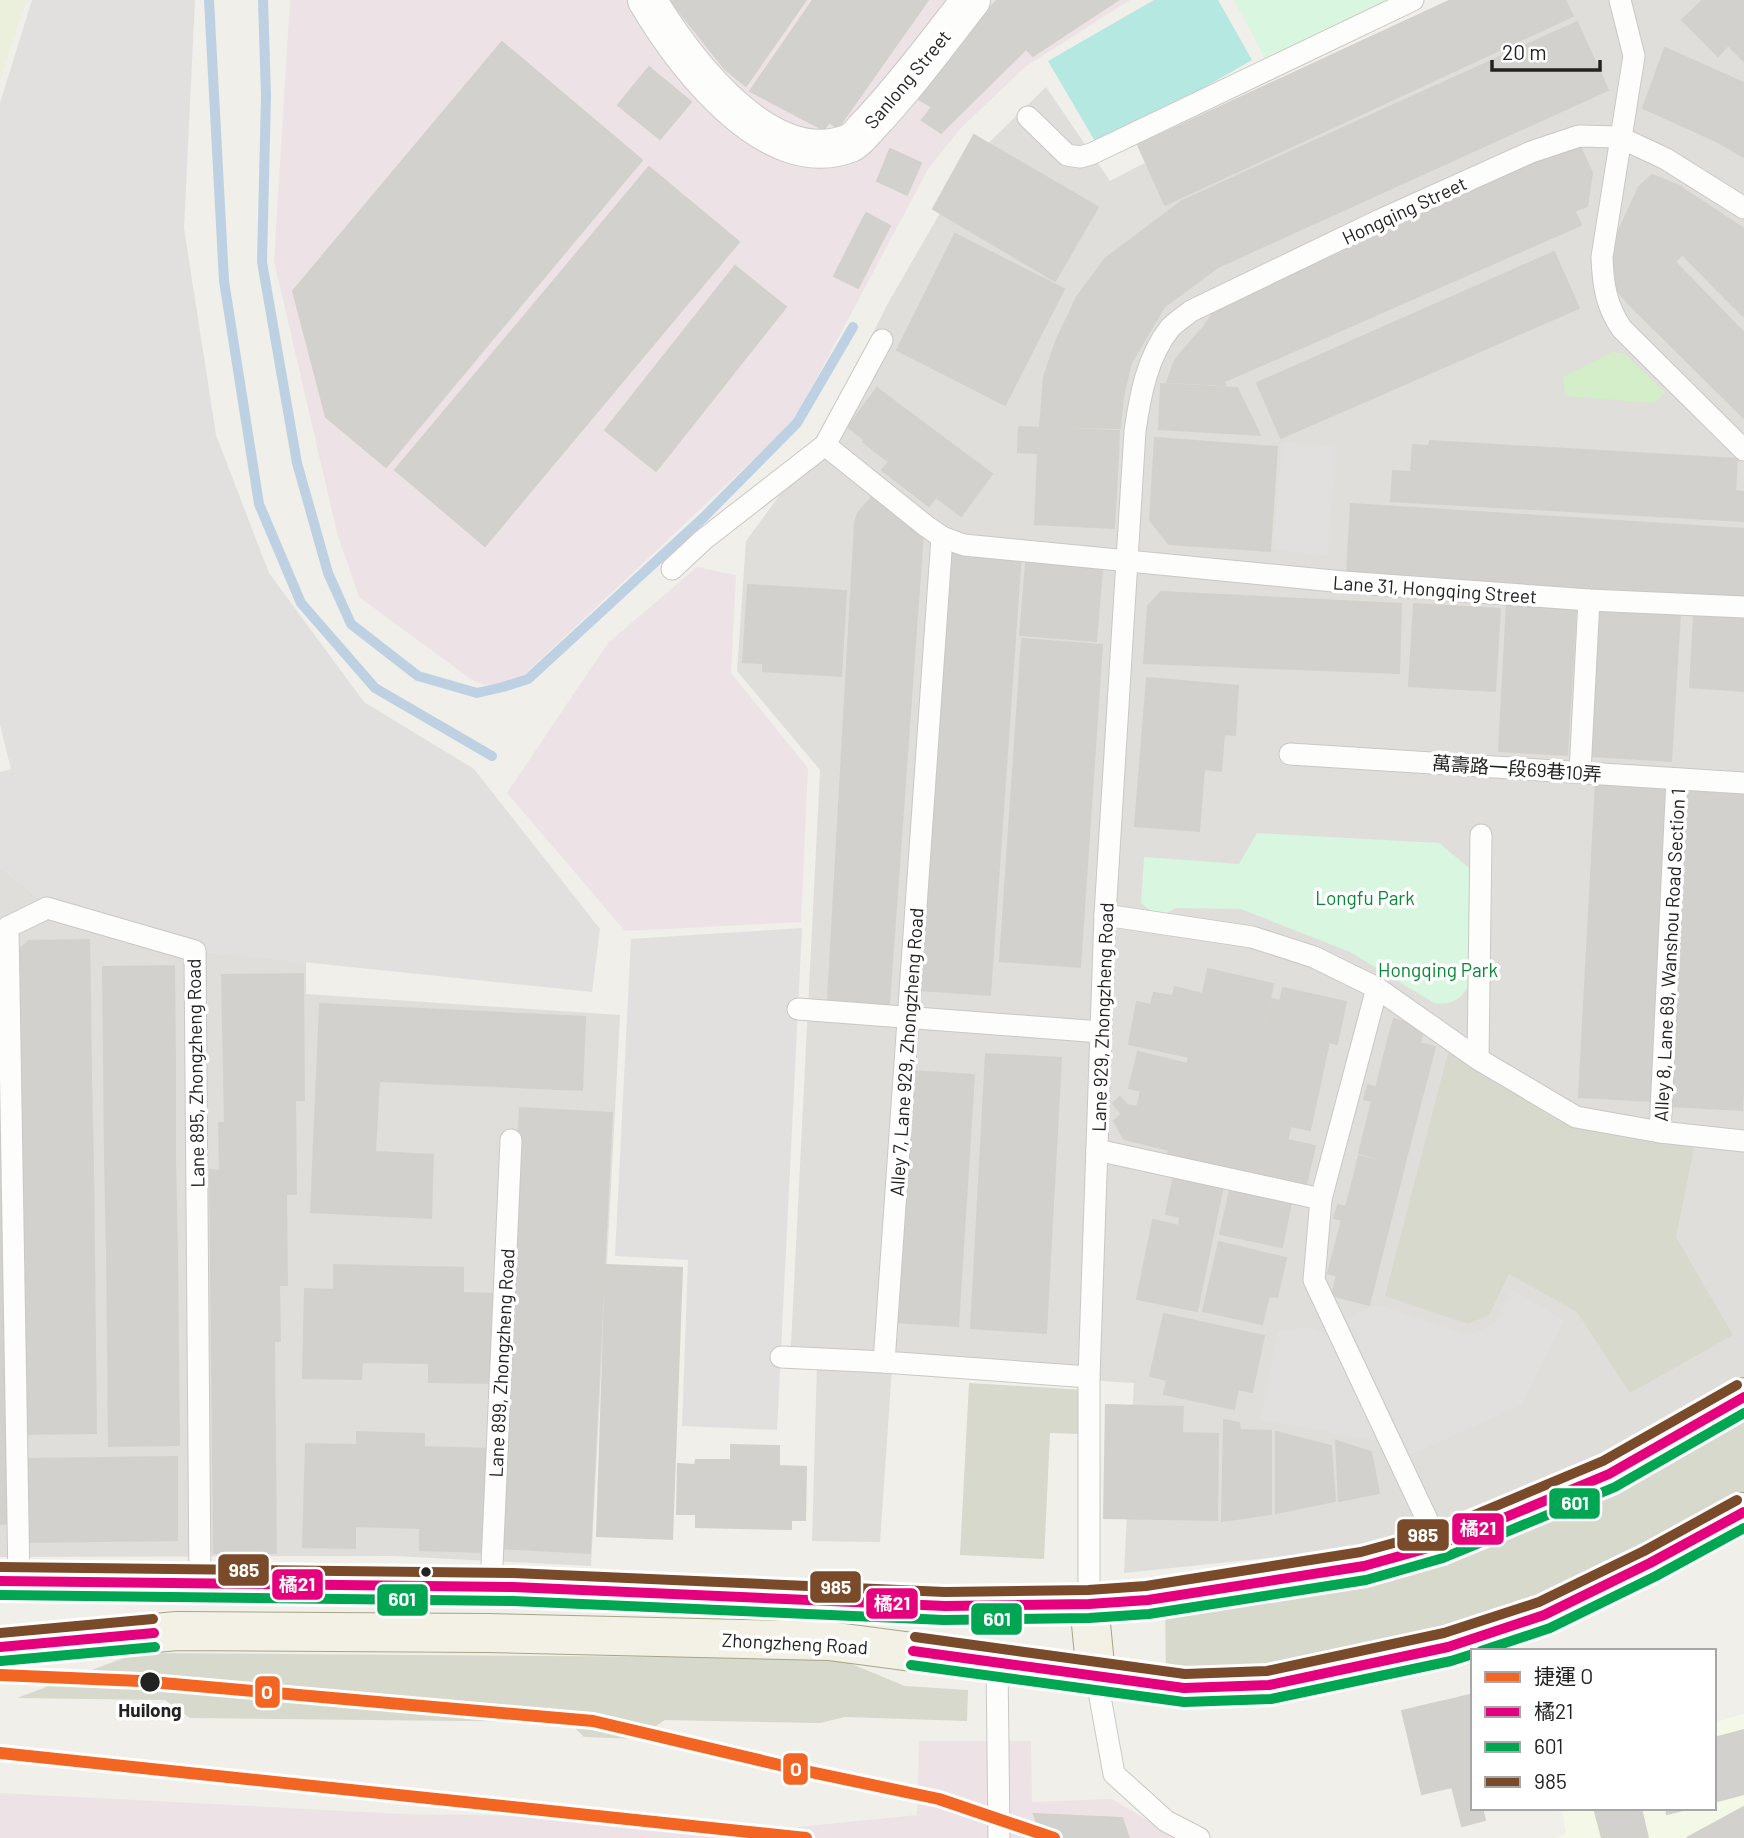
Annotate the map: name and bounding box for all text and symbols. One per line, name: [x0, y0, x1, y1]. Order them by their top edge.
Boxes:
street label: Sanlong Street: [859, 25, 955, 133]
scale bar: [1492, 28, 1600, 72]
text: 20 m: [1502, 39, 1547, 64]
street label: Hongqing Street: [1338, 171, 1470, 249]
street label: Lane 31, Hongqing Street: [1332, 570, 1538, 608]
street label: 萬壽路一段69巷10弄: [1431, 751, 1603, 785]
street label: Alley 8, Lane 69, Wanshou Road Section 1: [1649, 788, 1689, 1122]
park label: Longfu Park: [1315, 886, 1415, 909]
street label: Lane 929, Zhongzheng Road: [1087, 902, 1117, 1132]
street label: Alley 7, Lane 929, Zhongzheng Road: [884, 907, 928, 1197]
street label: Lane 895, Zhongzheng Road: [182, 958, 208, 1188]
park label: Hongqing Park: [1378, 958, 1498, 981]
street label: Lane 899, Zhongzheng Road: [484, 1248, 518, 1478]
line badge: 601: [1548, 1487, 1601, 1520]
text: 601: [1561, 1491, 1589, 1514]
line badge: 橘21: [1451, 1512, 1505, 1546]
text: 橘21: [1460, 1516, 1496, 1539]
line badge: 985: [1396, 1518, 1450, 1552]
text: 985: [1408, 1523, 1438, 1546]
line badge: 985: [217, 1553, 270, 1587]
text: 985: [229, 1558, 259, 1581]
unlabelled marker: [419, 1565, 433, 1579]
line badge: 橘21: [271, 1568, 324, 1601]
line badge: 985: [809, 1570, 862, 1604]
text: 橘21: [279, 1572, 315, 1595]
text: 985: [821, 1575, 851, 1598]
line badge: 601: [376, 1583, 429, 1617]
text: 601: [388, 1587, 416, 1610]
line badge: 橘21: [865, 1587, 919, 1620]
text: 橘21: [874, 1591, 910, 1614]
line badge: 601: [970, 1602, 1023, 1636]
text: 601: [983, 1607, 1011, 1630]
street label: Zhongzheng Road: [721, 1628, 869, 1658]
legend: [1471, 1649, 1716, 1810]
text: 捷運 O: [1534, 1663, 1593, 1688]
marker: Huilong: [138, 1670, 162, 1694]
line badge: O: [254, 1675, 281, 1709]
text: O: [261, 1680, 273, 1703]
place label: Huilong: [118, 1698, 182, 1721]
text: 橘21: [1534, 1698, 1573, 1723]
text: 601: [1534, 1733, 1563, 1758]
line badge: O: [782, 1752, 809, 1786]
text: O: [790, 1757, 802, 1780]
text: 985: [1534, 1768, 1567, 1793]

